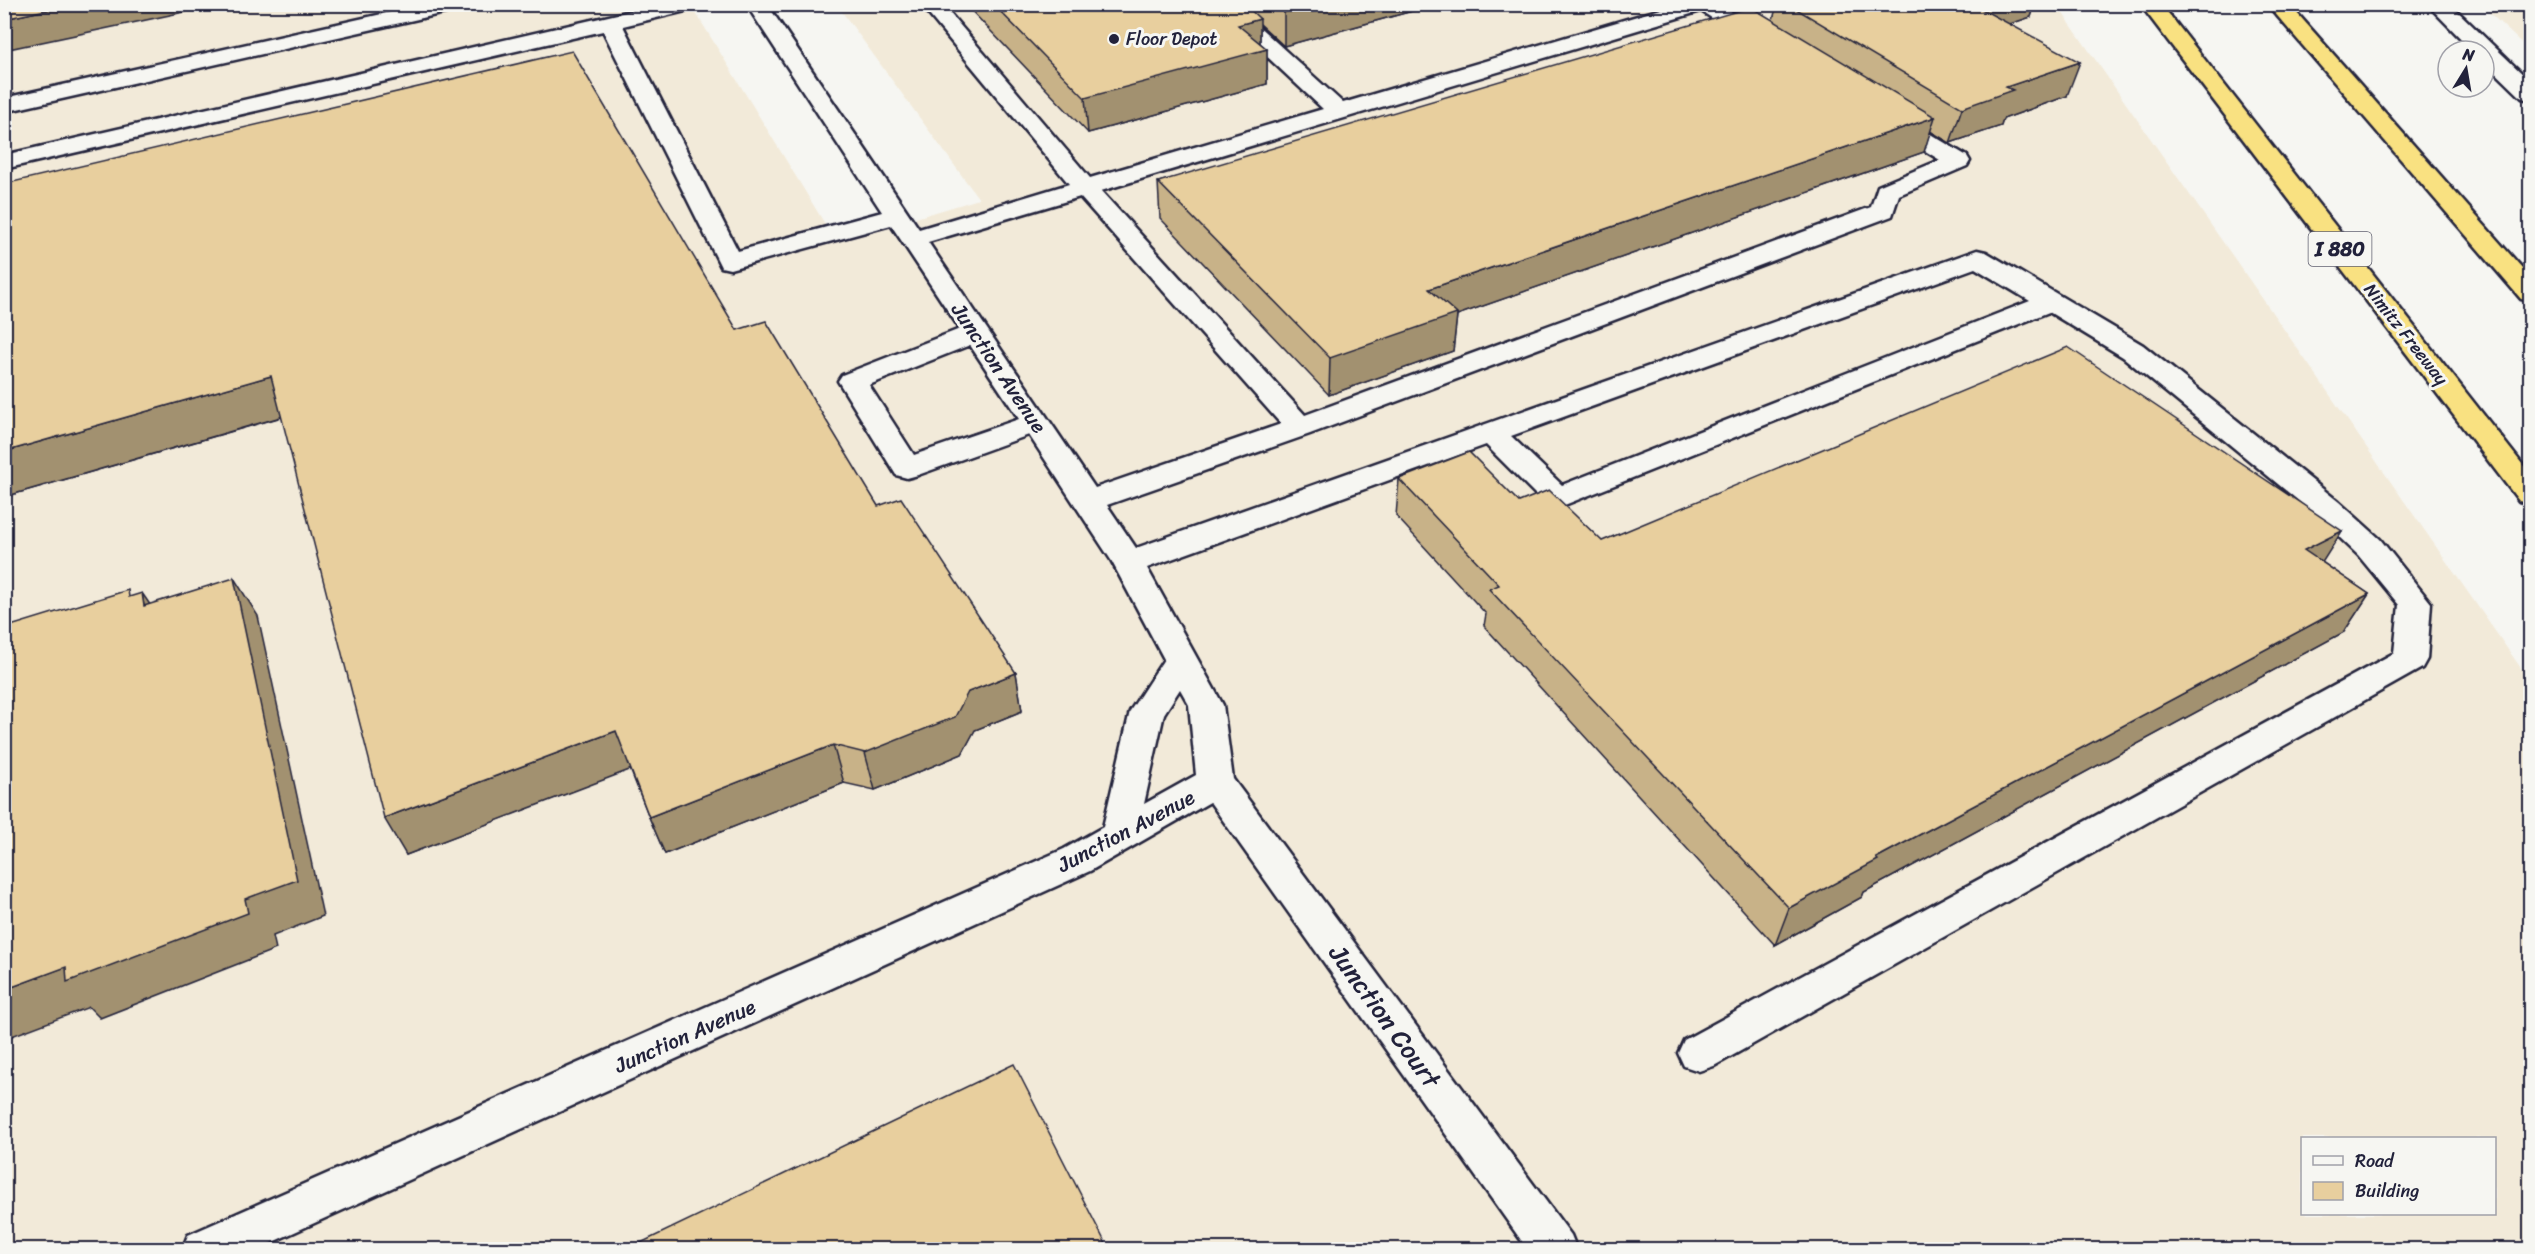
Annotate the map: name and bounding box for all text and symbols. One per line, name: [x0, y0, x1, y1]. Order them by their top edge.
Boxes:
place label: Floor Depot: [1126, 23, 1217, 55]
marker: Floor Depot: [1107, 32, 1121, 46]
north arrow: [2436, 39, 2496, 99]
text: N: [2460, 39, 2478, 70]
road number: I 880: [2308, 232, 2372, 266]
street label: Nimitz Freeway: [2355, 276, 2457, 393]
street label: Junction Avenue: [940, 294, 1057, 441]
street label: Junction Avenue: [1049, 779, 1202, 884]
street label: Junction Court: [1316, 933, 1454, 1099]
street label: Junction Avenue: [607, 988, 762, 1085]
legend: [2301, 1137, 2496, 1215]
text: Road: [2355, 1145, 2395, 1177]
text: Building: [2355, 1175, 2419, 1207]

